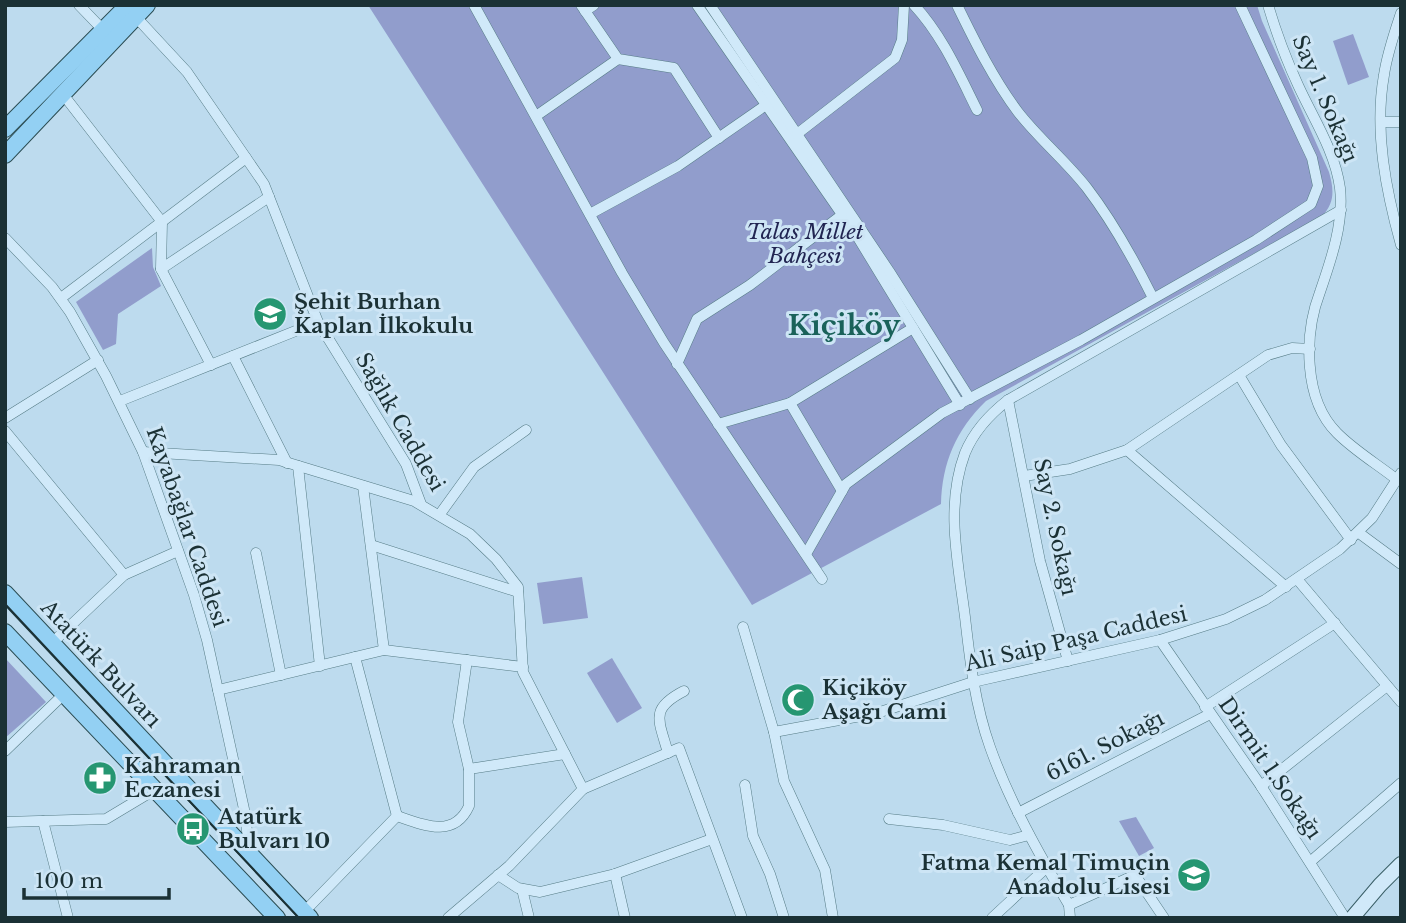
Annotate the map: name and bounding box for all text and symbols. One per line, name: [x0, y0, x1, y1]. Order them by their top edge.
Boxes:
street label: Say 1. Sokağı: [1286, 31, 1364, 167]
park label: Talas Millet Bahçesi: [747, 219, 864, 269]
place label: Şehit Burhan Kaplan İlkokulu: [294, 289, 473, 339]
school or university icon: Şehit Burhan Kaplan İlkokulu: [251, 295, 289, 333]
district label: Kiçiköy: [788, 308, 901, 343]
street label: Sağlık Caddesi: [350, 348, 450, 496]
street label: Kayabağlar Caddesi: [141, 424, 233, 630]
street label: Say 2. Sokağı: [1028, 456, 1082, 598]
street label: Atatürk Bulvarı: [35, 594, 167, 733]
street label: Ali Saip Paşa Caddesi: [961, 601, 1190, 677]
place label: Kiçiköy Aşağı Cami: [821, 675, 947, 725]
mosque icon: Kiçiköy Aşağı Cami: [779, 681, 817, 719]
street label: Dirmit 1.Sokağı: [1213, 692, 1327, 844]
street label: 6161. Sokağı: [1042, 705, 1168, 787]
place label: Kahraman Eczanesi: [124, 753, 241, 803]
pharmacy icon: Kahraman Eczanesi: [81, 759, 119, 797]
place label: Atatürk Bulvarı 10: [217, 804, 330, 854]
bus stop icon: Atatürk Bulvarı 10: [174, 810, 212, 848]
place label: Fatma Kemal Timuçin Anadolu Lisesi: [921, 850, 1170, 900]
scale bar: [24, 856, 170, 900]
school or university icon: Fatma Kemal Timuçin Anadolu Lisesi: [1175, 856, 1213, 894]
text: 100 m: [35, 868, 103, 894]

